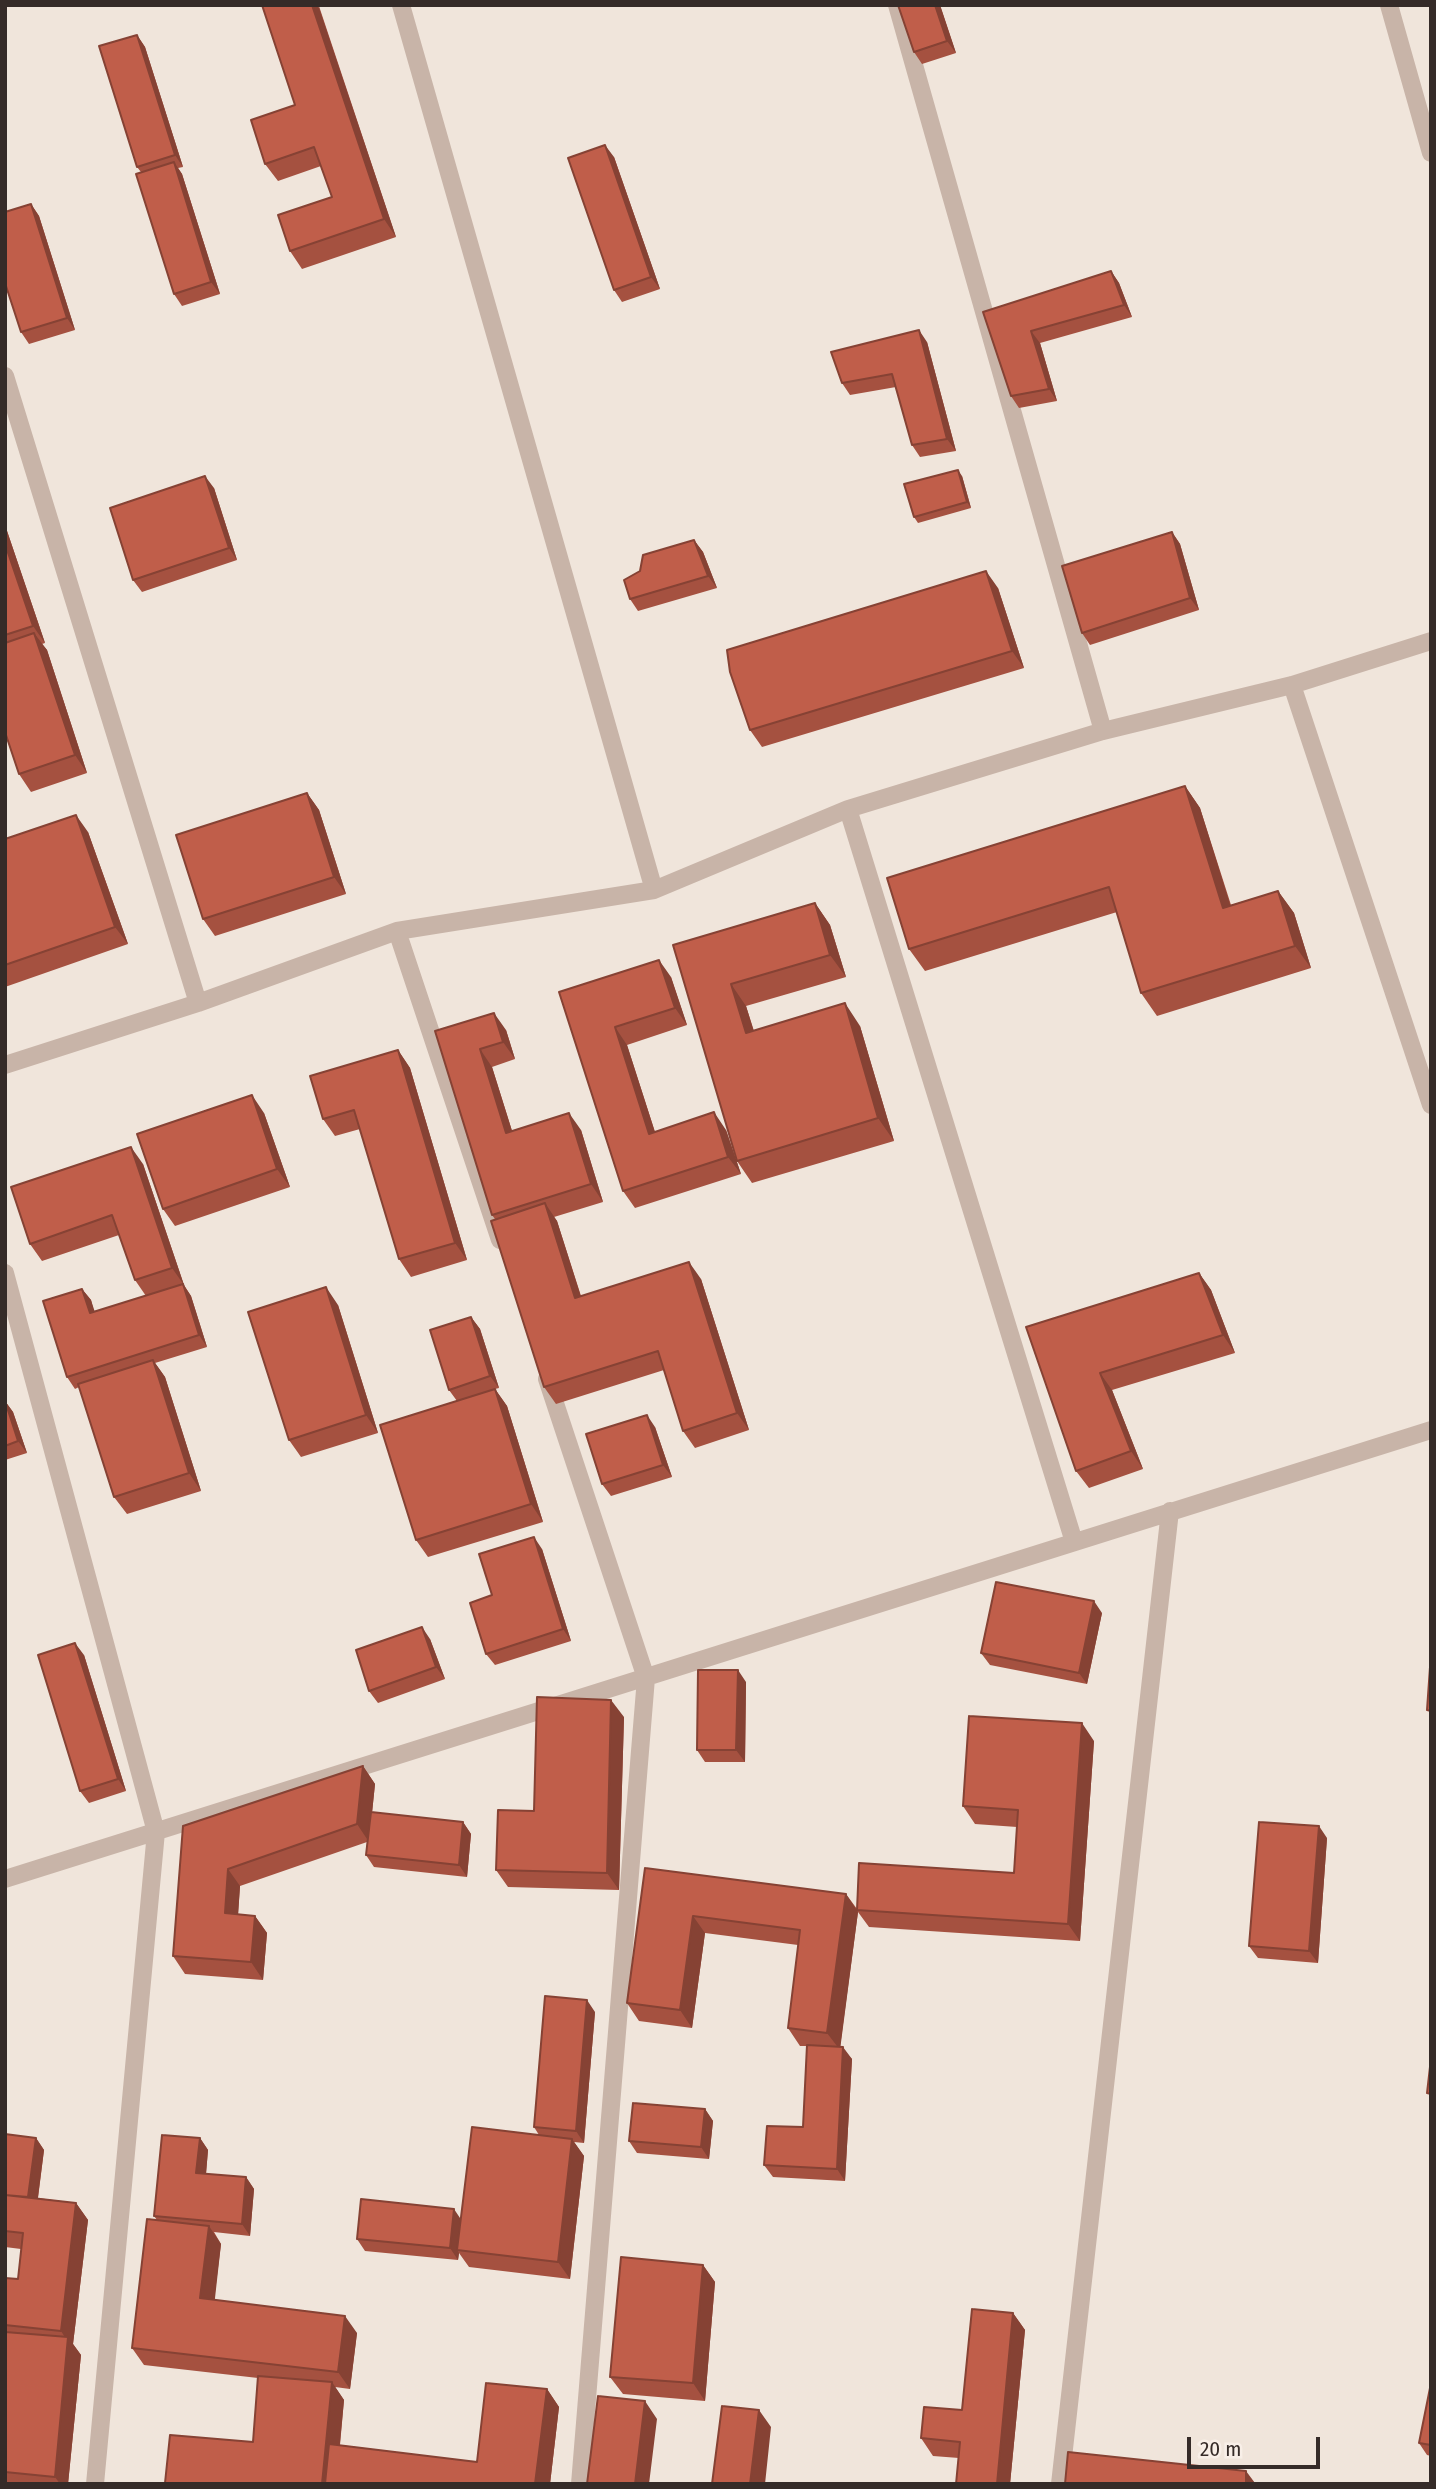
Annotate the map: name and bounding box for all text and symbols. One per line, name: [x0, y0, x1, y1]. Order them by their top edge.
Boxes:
scale bar: [1191, 2422, 1324, 2466]
text: 20 m: [1200, 2436, 1241, 2462]

